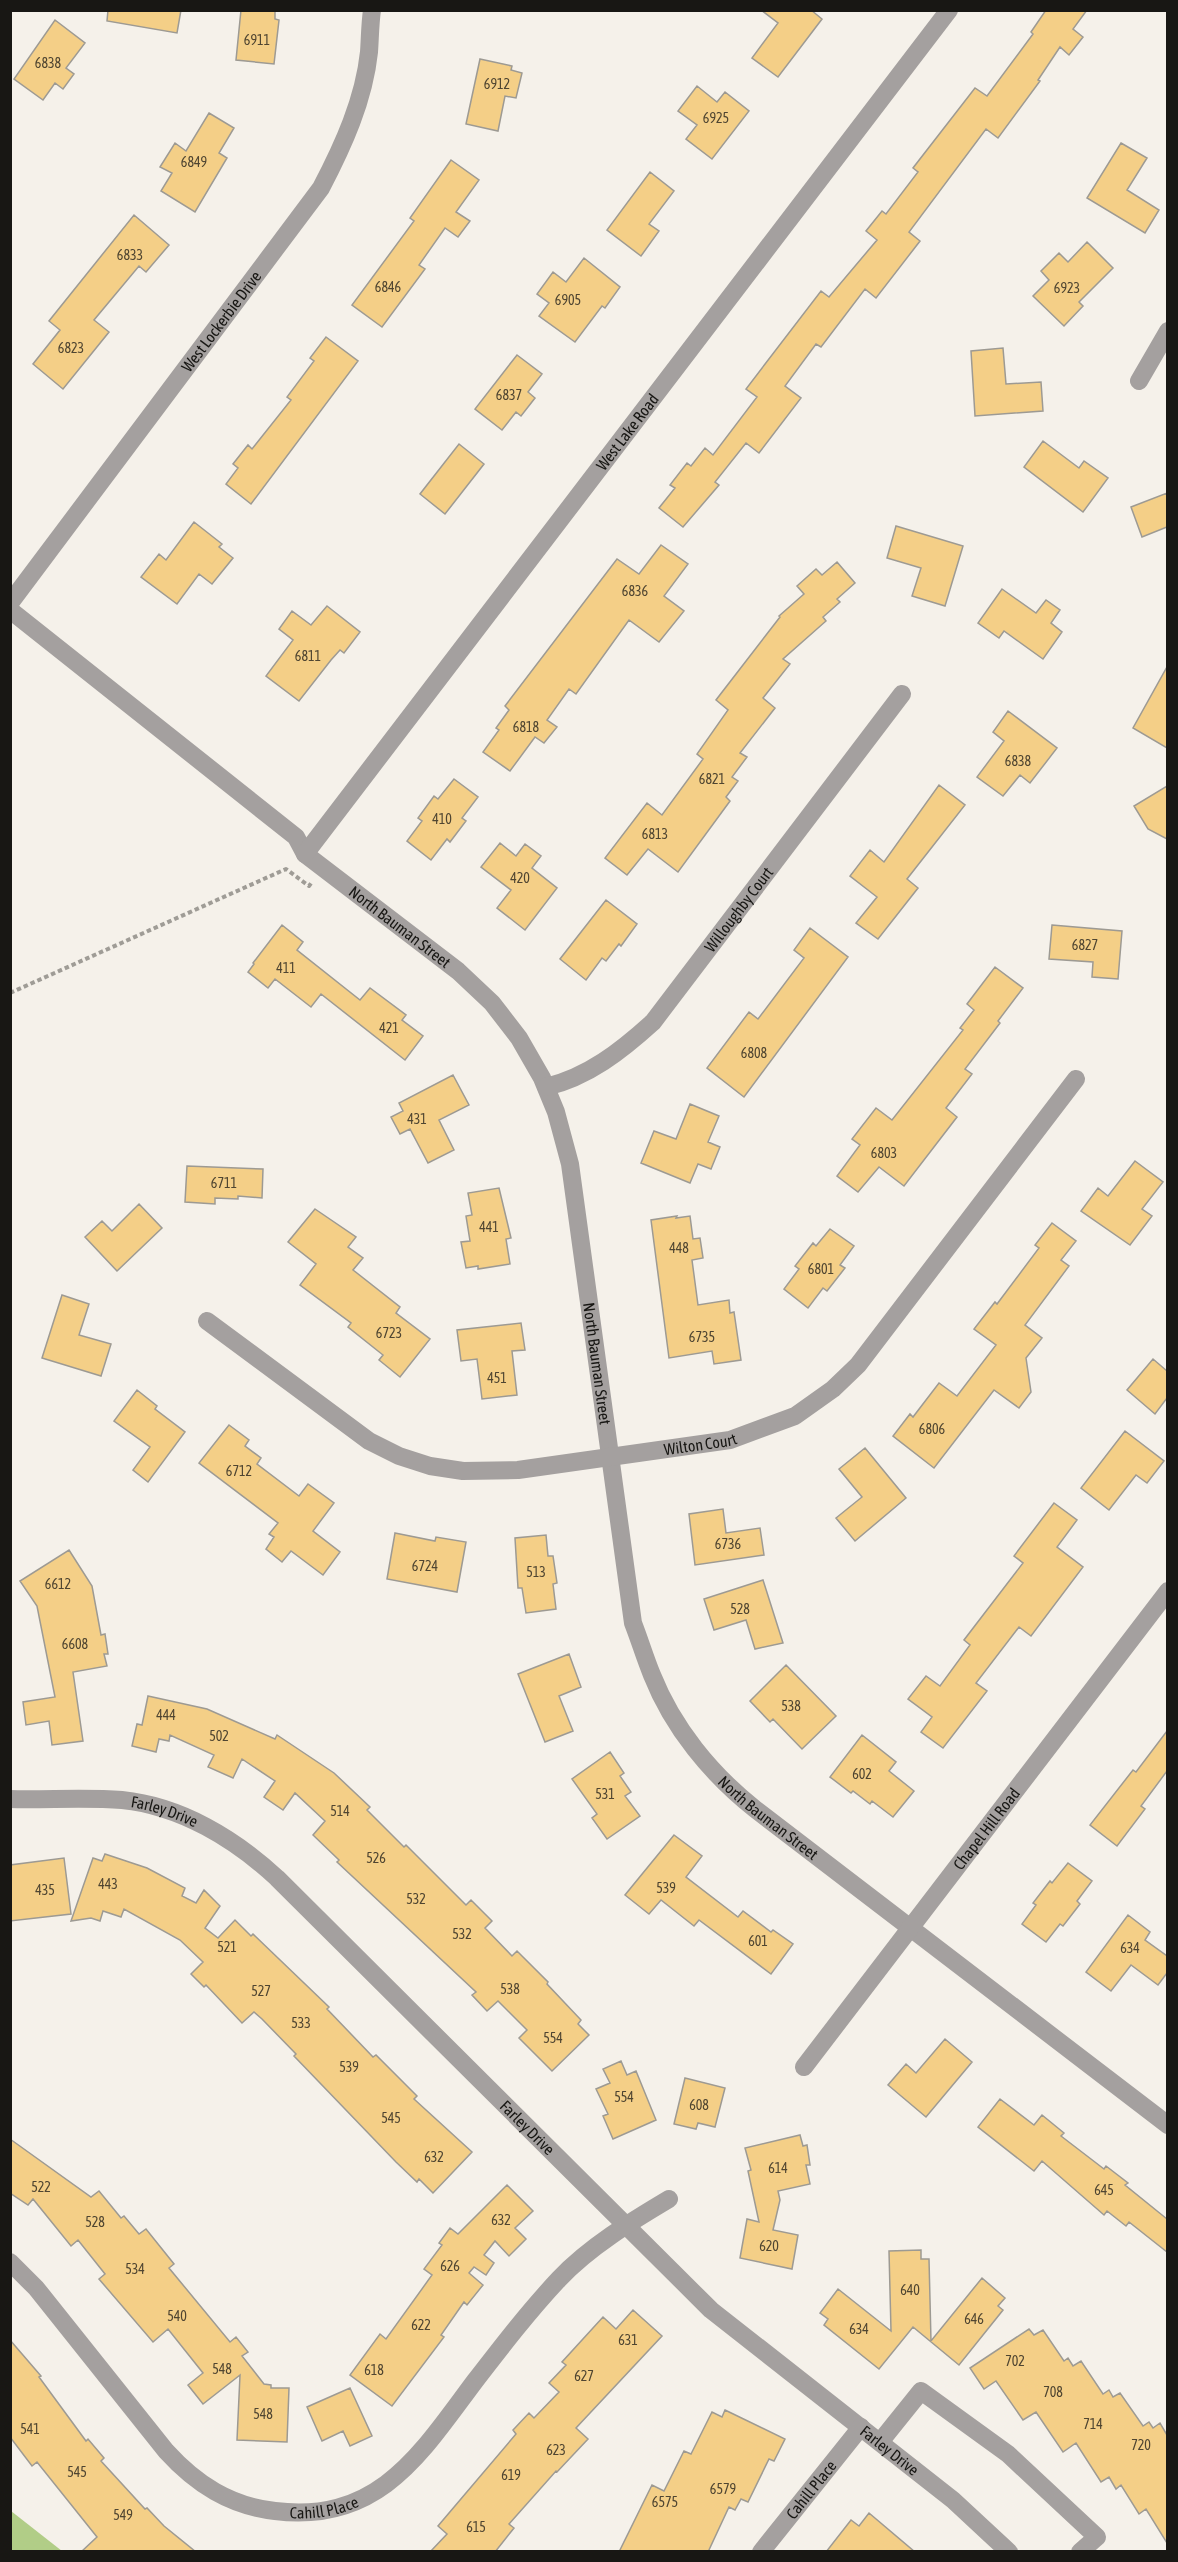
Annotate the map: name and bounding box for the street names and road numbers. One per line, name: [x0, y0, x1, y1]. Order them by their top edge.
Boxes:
street label: West Lockerbie Drive: [178, 267, 265, 375]
street label: West Lake Road: [592, 390, 662, 474]
street label: Willoughby Court: [701, 863, 777, 955]
street label: North Bauman Street: [346, 882, 455, 971]
street label: North Bauman Street: [580, 1301, 615, 1426]
street label: Wilton Court: [663, 1429, 739, 1458]
street label: North Bauman Street: [715, 1772, 822, 1863]
street label: Chapel Hill Road: [949, 1784, 1023, 1873]
street label: Farley Drive: [130, 1792, 201, 1830]
street label: Farley Drive: [497, 2097, 558, 2158]
street label: Farley Drive: [857, 2422, 923, 2479]
street label: Cahill Place: [782, 2457, 840, 2522]
street label: Cahill Place: [289, 2492, 361, 2522]

